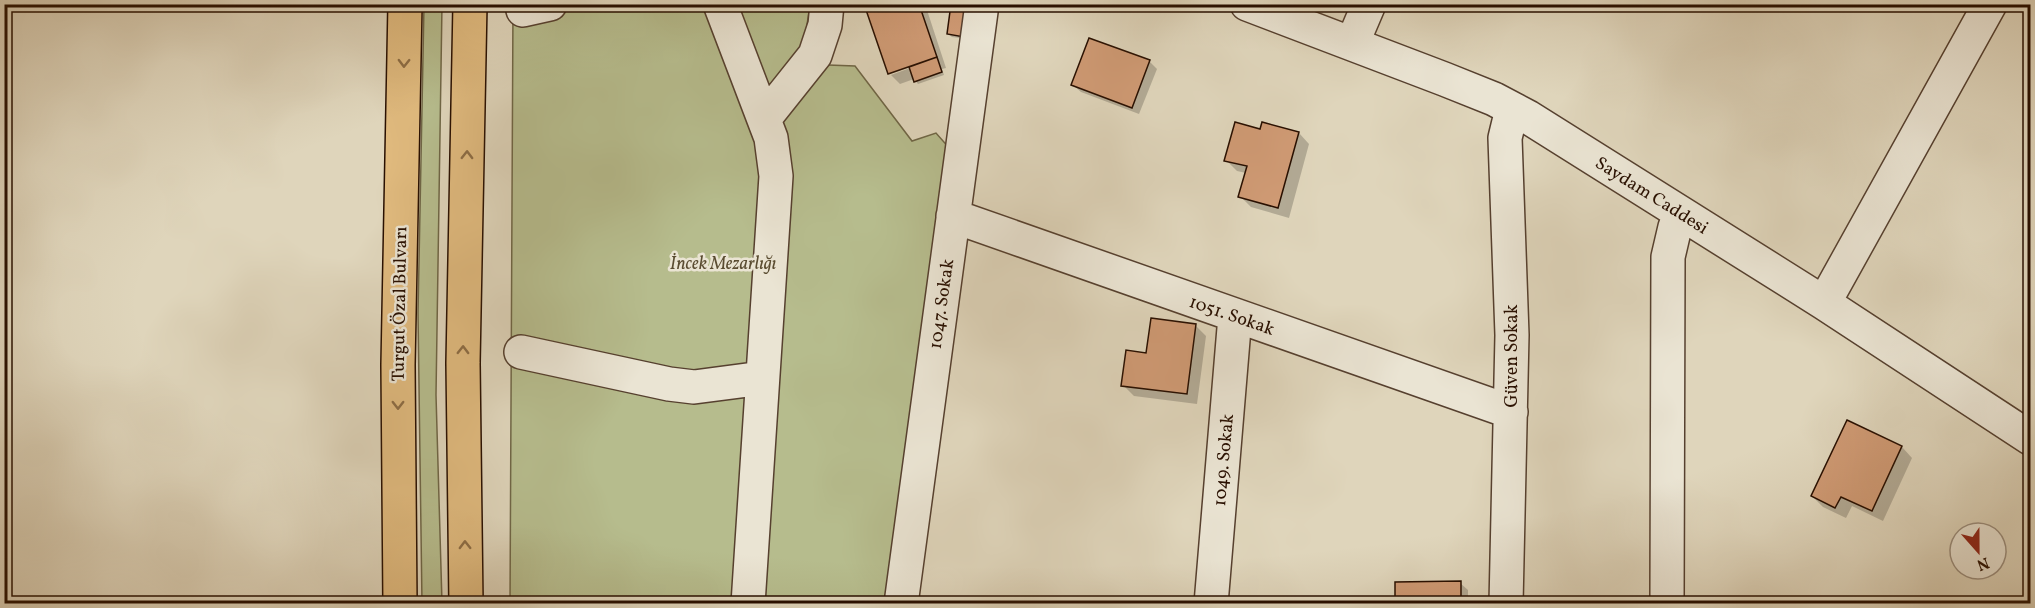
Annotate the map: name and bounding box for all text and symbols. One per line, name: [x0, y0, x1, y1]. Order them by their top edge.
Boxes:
one-way arrow: [398, 58, 410, 67]
one-way arrow: [460, 151, 473, 160]
street label: Saydam Caddesi: [1590, 151, 1713, 241]
street label: Turgut Özal Bulvarı: [387, 226, 414, 382]
park label: İncek Mezarlığı: [670, 252, 776, 277]
street label: 1047. Sokak: [924, 257, 961, 351]
street label: 1051. Sokak: [1185, 290, 1278, 343]
street label: Güven Sokak: [1500, 304, 1525, 407]
one-way arrow: [457, 346, 470, 355]
one-way arrow: [392, 400, 404, 409]
street label: 1049. Sokak: [1208, 413, 1241, 507]
north arrow: [1948, 521, 2008, 581]
one-way arrow: [459, 541, 471, 550]
text: N: [1973, 551, 1992, 576]

